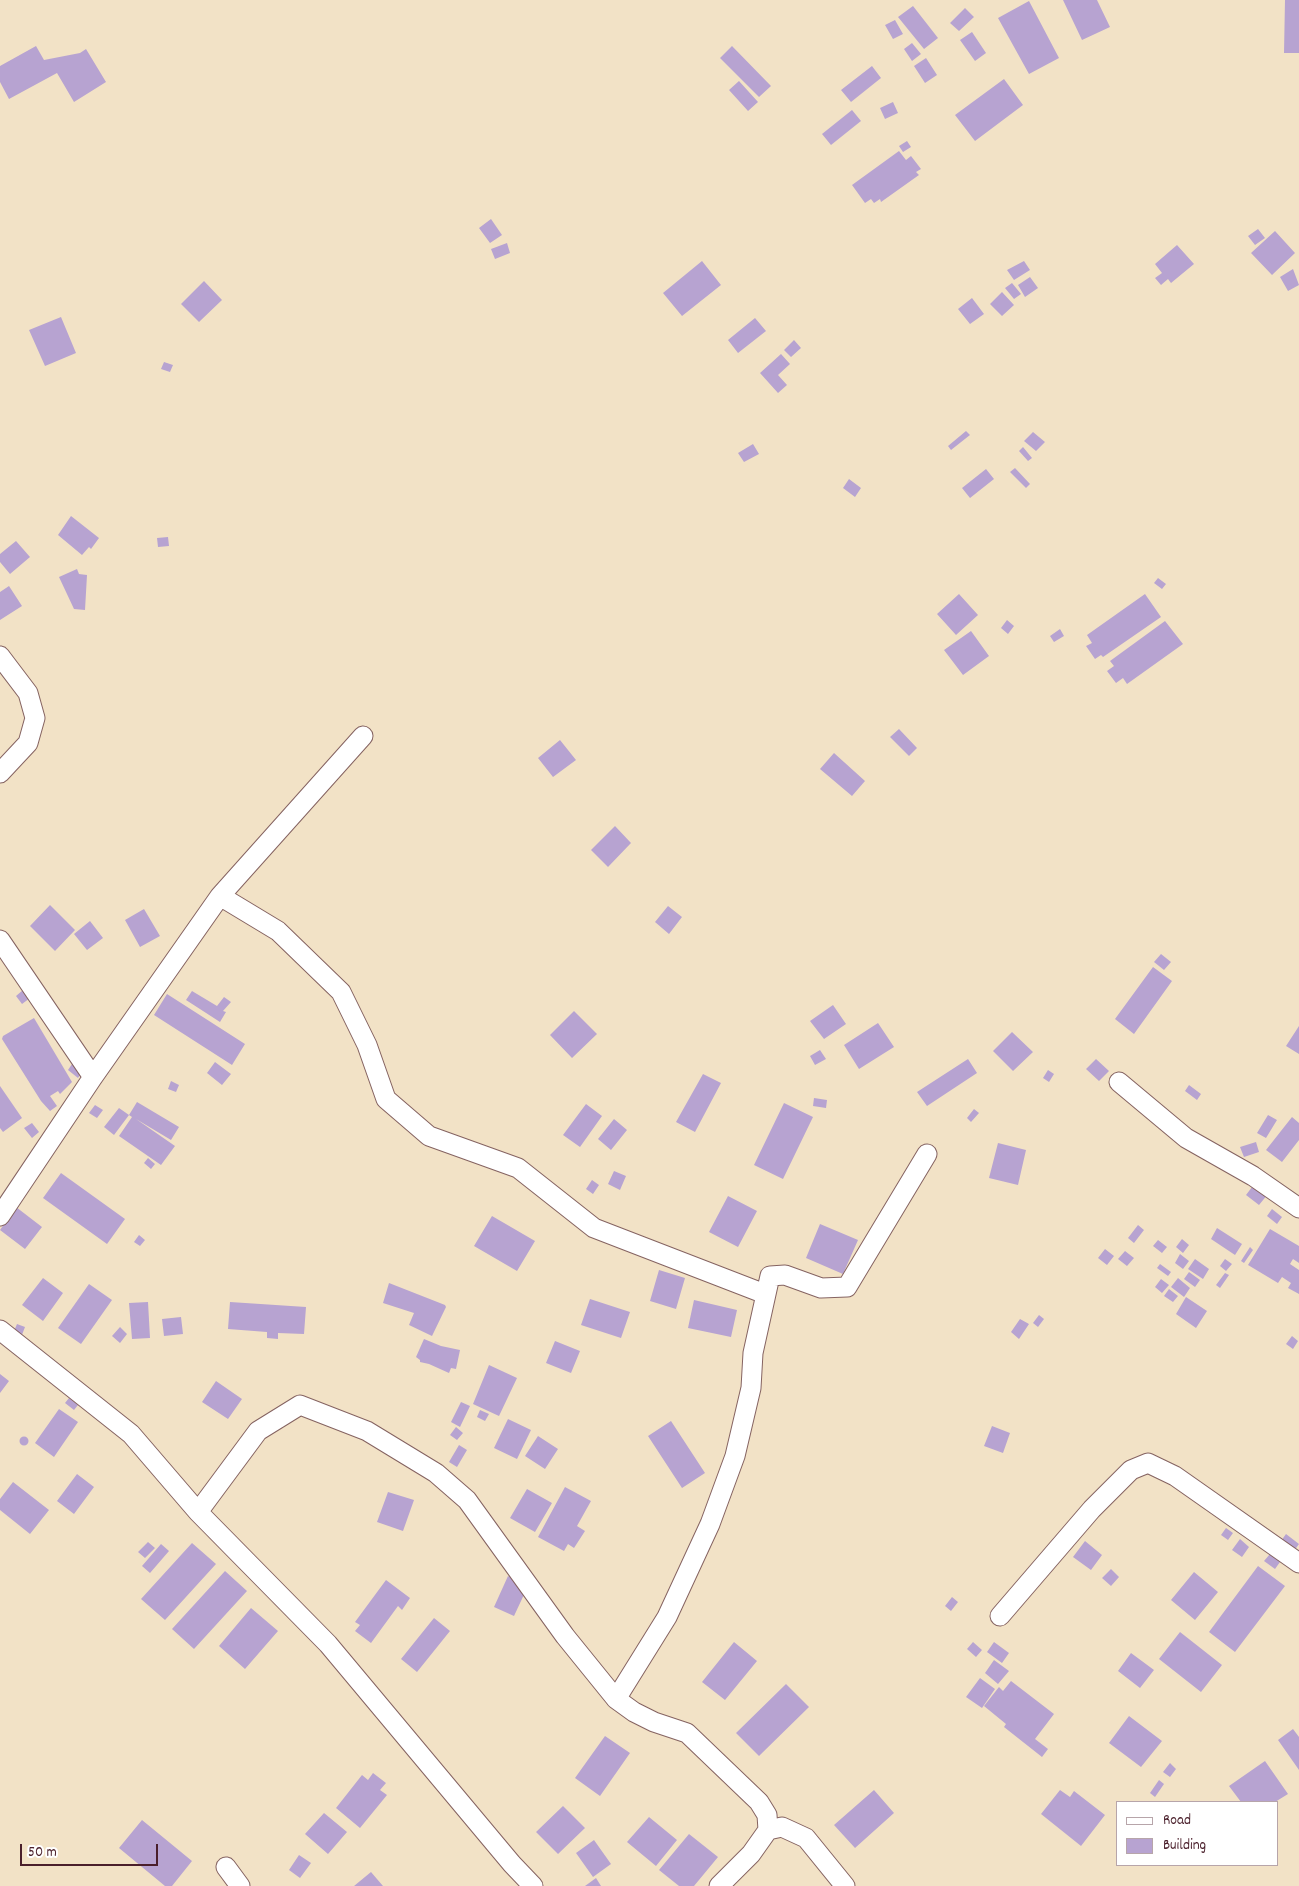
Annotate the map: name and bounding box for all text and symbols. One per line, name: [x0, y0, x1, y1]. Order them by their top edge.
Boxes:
legend: [1116, 1801, 1279, 1866]
text: Road: [1163, 1810, 1191, 1832]
scale bar: [22, 1834, 160, 1866]
text: Building: [1163, 1835, 1206, 1857]
text: 50 m: [28, 1842, 57, 1864]

